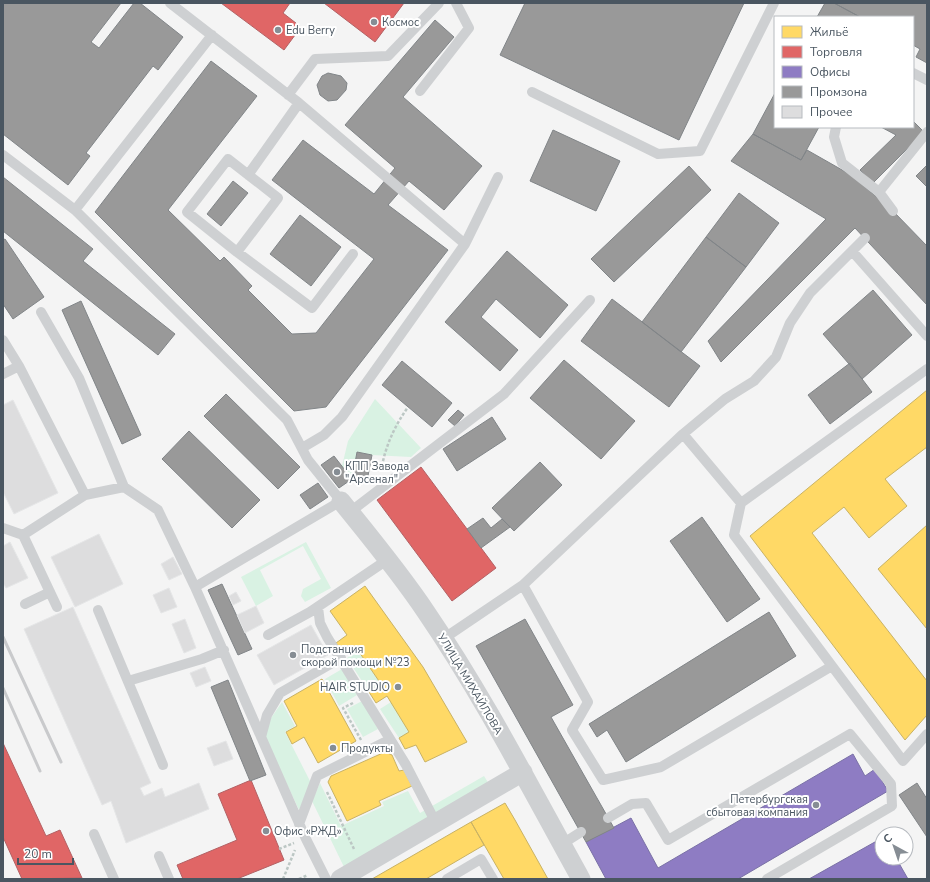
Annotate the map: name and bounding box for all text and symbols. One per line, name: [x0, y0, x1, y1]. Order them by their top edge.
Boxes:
place label: Космос: [382, 15, 419, 30]
legend: [774, 16, 914, 128]
marker: Космос: [369, 17, 379, 27]
place label: Edu Berry: [286, 23, 335, 38]
text: Жильё: [810, 24, 848, 40]
marker: Edu Berry: [273, 25, 283, 35]
text: Торговля: [810, 44, 862, 60]
text: Офисы: [810, 64, 850, 80]
text: Промзона: [810, 84, 867, 100]
text: Прочее: [810, 104, 853, 120]
place label: КПП Завода "Арсенал": [345, 459, 409, 487]
marker: КПП Завода "Арсенал": [332, 467, 342, 477]
street label: УЛИЦА МИХАЙЛОВА: [433, 630, 506, 737]
place label: Подстанция скорой помощи №23: [301, 642, 410, 670]
marker: Подстанция скорой помощи №23: [288, 650, 298, 660]
place label: HAIR STUDIO: [320, 680, 390, 695]
marker: HAIR STUDIO: [393, 682, 403, 692]
place label: Продукты: [341, 741, 393, 756]
marker: Продукты: [328, 743, 338, 753]
place label: Петербургская сбытовая компания: [706, 792, 808, 820]
marker: Петербургская сбытовая компания: [811, 800, 821, 810]
place label: Офис «РЖД»: [274, 824, 342, 839]
marker: Офис «РЖД»: [261, 826, 271, 836]
north arrow: [874, 826, 914, 866]
text: С: [880, 830, 896, 847]
scale bar: [18, 840, 73, 866]
text: 20 m: [24, 846, 52, 862]

